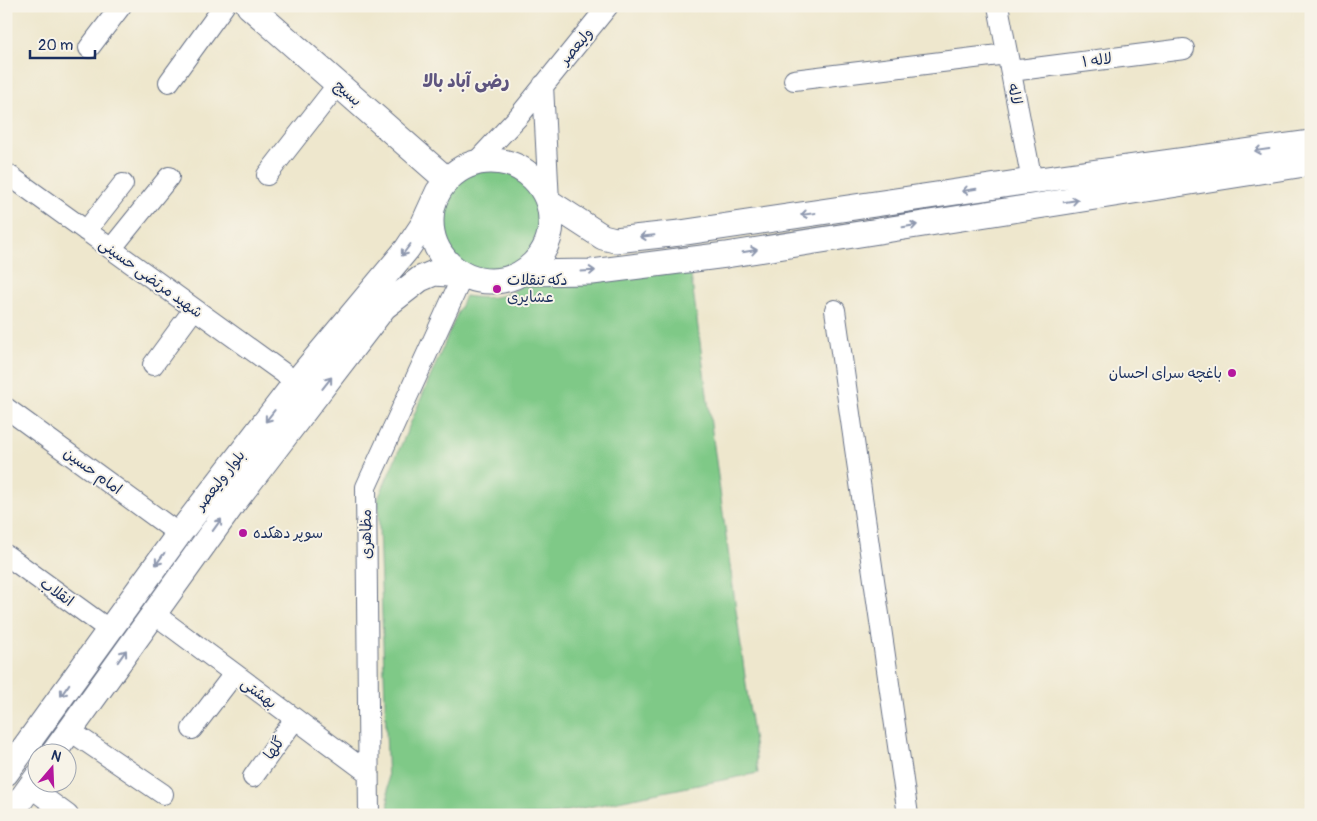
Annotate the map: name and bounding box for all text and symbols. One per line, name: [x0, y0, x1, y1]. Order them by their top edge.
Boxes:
street label: ولیعصر: [554, 24, 597, 70]
scale bar: [30, 28, 95, 60]
text: 20 m: [38, 36, 73, 55]
street label: لاله ۱: [1081, 49, 1113, 72]
district label: رضی آباد بالا: [423, 70, 509, 93]
street label: بسیج: [330, 76, 365, 111]
street label: لاله: [1003, 82, 1026, 106]
one-way arrow: [1255, 145, 1271, 155]
one-way arrow: [961, 185, 977, 195]
one-way arrow: [1062, 196, 1078, 206]
one-way arrow: [800, 209, 816, 219]
one-way arrow: [902, 221, 918, 231]
one-way arrow: [639, 232, 655, 241]
street label: شهید مرتضی حسینی: [95, 234, 206, 322]
one-way arrow: [400, 243, 411, 256]
one-way arrow: [741, 246, 757, 256]
one-way arrow: [580, 267, 596, 276]
place label: دکه تنقلات عشایری: [507, 271, 568, 307]
marker: دکه تنقلات عشایری: [491, 283, 503, 295]
place label: باغچه سرای احسان: [1109, 364, 1222, 383]
marker: باغچه سرای احسان: [1226, 367, 1238, 379]
one-way arrow: [322, 377, 333, 390]
one-way arrow: [264, 409, 275, 422]
street label: امام حسین: [59, 444, 126, 500]
street label: بلوار ولیعصر: [190, 447, 250, 516]
street label: مظاهری: [357, 509, 376, 559]
one-way arrow: [212, 518, 222, 532]
place label: سوپر دهکده: [253, 524, 323, 543]
marker: سوپر دهکده: [237, 527, 249, 539]
one-way arrow: [155, 552, 165, 566]
street label: انقلاب: [36, 574, 77, 611]
one-way arrow: [117, 650, 127, 664]
street label: بهشتی: [237, 674, 281, 713]
one-way arrow: [60, 683, 70, 697]
street label: گلها: [260, 733, 289, 764]
north arrow: [28, 744, 78, 794]
text: N: [49, 747, 63, 766]

